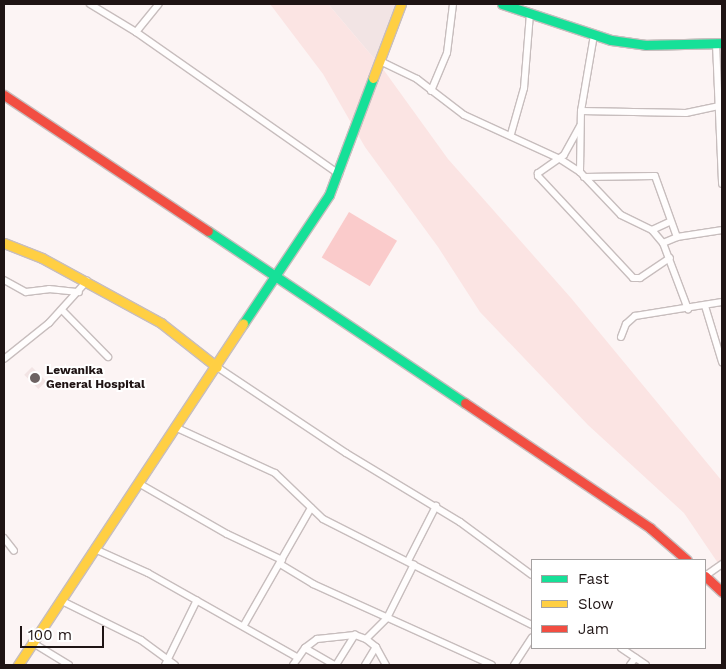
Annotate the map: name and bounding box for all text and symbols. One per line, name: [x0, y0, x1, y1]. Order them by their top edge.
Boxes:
place label: Lewanika General Hospital: [46, 364, 145, 392]
marker: Lewanika General Hospital: [28, 371, 42, 385]
legend: [531, 559, 706, 649]
text: Fast: [578, 570, 609, 588]
text: Slow: [578, 595, 614, 613]
scale bar: [22, 616, 106, 648]
text: Jam: [578, 620, 609, 638]
text: 100 m: [28, 626, 72, 644]

